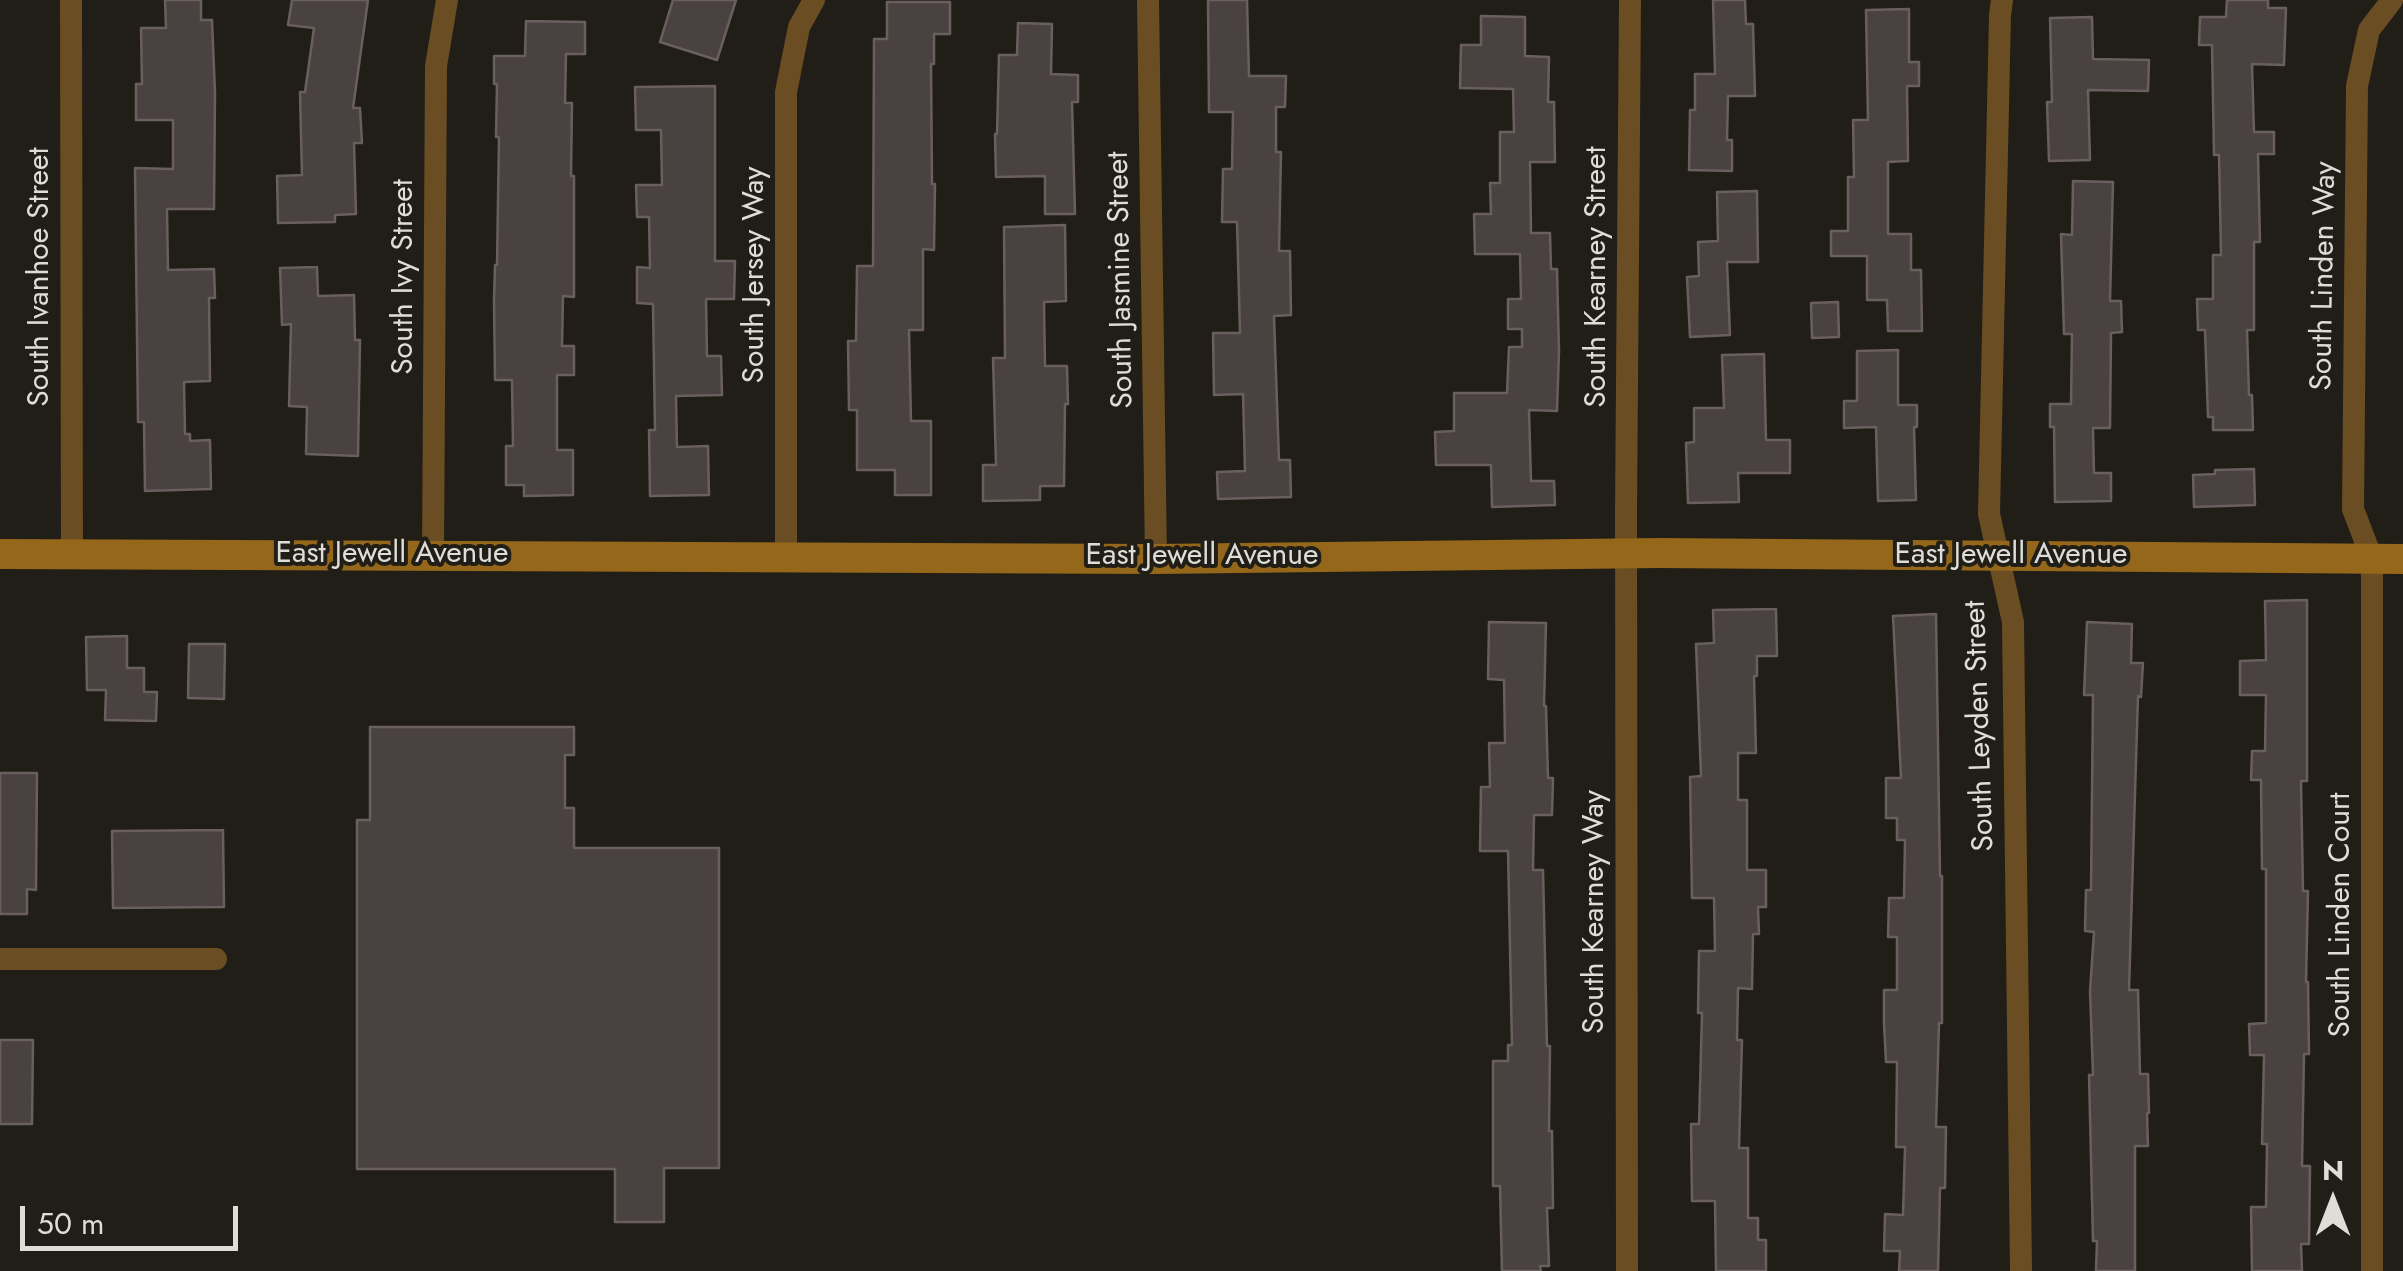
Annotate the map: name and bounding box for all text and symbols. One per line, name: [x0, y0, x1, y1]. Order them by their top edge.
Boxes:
street label: South Kearney Street: [1580, 146, 1616, 408]
street label: South Ivanhoe Street: [23, 147, 59, 407]
street label: South Jasmine Street: [1102, 151, 1142, 409]
street label: South Linden Way: [2305, 161, 2345, 391]
street label: South Jersey Way: [738, 167, 774, 383]
street label: South Ivy Street: [387, 179, 423, 375]
street label: East Jewell Avenue: [275, 537, 509, 573]
street label: East Jewell Avenue: [1894, 538, 2128, 574]
street label: East Jewell Avenue: [1085, 539, 1319, 575]
street label: South Leyden Street: [1959, 600, 2003, 852]
street label: South Kearney Way: [1578, 790, 1614, 1034]
street label: South Linden Court: [2324, 792, 2360, 1038]
text: N: [2322, 1150, 2344, 1191]
north arrow: [2283, 1151, 2383, 1251]
scale bar: [25, 1186, 242, 1248]
text: 50 m: [37, 1202, 104, 1245]

